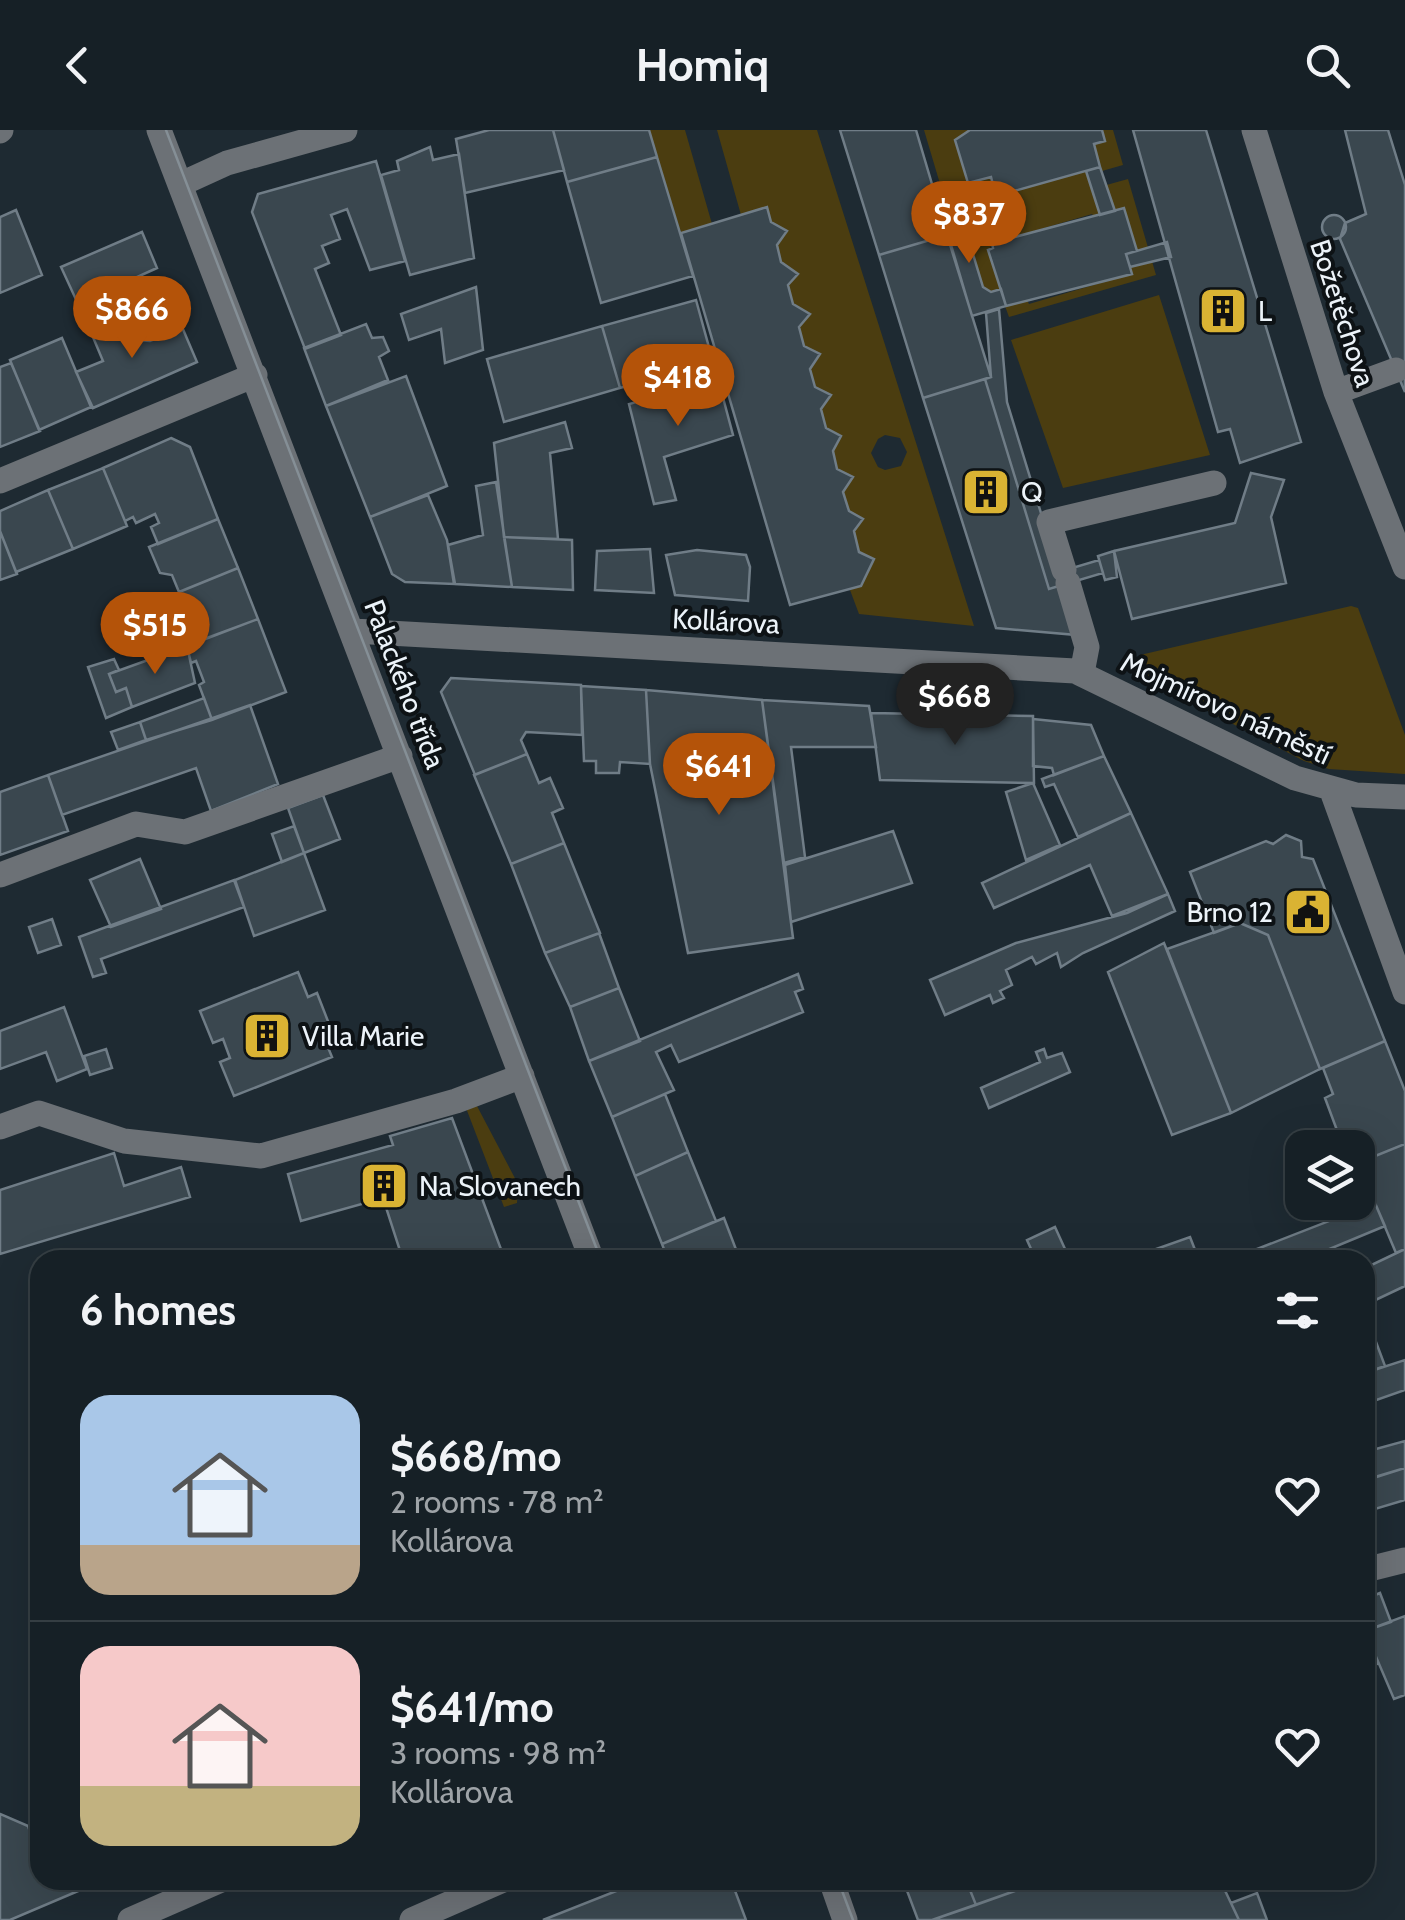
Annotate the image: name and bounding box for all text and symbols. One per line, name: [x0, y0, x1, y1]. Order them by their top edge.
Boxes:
icon: back: [50, 38, 105, 93]
text: Homiq: [636, 38, 769, 92]
icon: search: [1300, 38, 1355, 93]
pin: $837: [910, 181, 1028, 266]
text: $837: [933, 194, 1005, 233]
street label: Božetěchova: [1303, 235, 1383, 391]
pin: $866: [73, 276, 191, 361]
building icon: L: [1197, 285, 1249, 337]
text: $866: [95, 289, 169, 328]
place label: L: [1258, 294, 1272, 328]
pin: $418: [619, 344, 737, 429]
text: $418: [643, 357, 713, 396]
building icon: Q: [960, 466, 1012, 518]
place label: Q: [1021, 475, 1043, 509]
pin: $515: [96, 592, 214, 677]
street label: Palackého třída: [357, 595, 453, 774]
street label: Kollárova: [671, 601, 781, 641]
text: $515: [123, 605, 187, 644]
street label: Mojmírovo náměstí: [1115, 644, 1337, 772]
pin: $668: [896, 663, 1014, 748]
text: $668: [918, 676, 992, 715]
pin: $641: [660, 733, 778, 818]
text: $641: [685, 746, 753, 785]
public building icon: Brno 12: [1282, 886, 1334, 938]
place label: Brno 12: [1186, 895, 1273, 929]
building icon: Villa Marie: [241, 1010, 293, 1062]
place label: Villa Marie: [302, 1019, 424, 1053]
map controls: [1285, 1130, 1375, 1220]
button: layers: [1285, 1130, 1375, 1220]
building icon: Na Slovanech: [358, 1160, 410, 1212]
place label: Na Slovanech: [419, 1169, 581, 1203]
icon: filters: [1270, 1283, 1325, 1338]
text: 6 homes: [80, 1284, 236, 1336]
text: $668/mo: [390, 1430, 561, 1482]
icon: home: [160, 1435, 280, 1555]
icon: heart: [1270, 1468, 1325, 1523]
text: 2 rooms · 78 m²: [390, 1482, 604, 1521]
text: Kollárova: [390, 1521, 513, 1560]
text: $641/mo: [390, 1681, 554, 1733]
icon: home: [160, 1686, 280, 1806]
icon: heart: [1270, 1719, 1325, 1774]
text: 3 rooms · 98 m²: [390, 1733, 606, 1772]
text: Kollárova: [390, 1772, 513, 1811]

